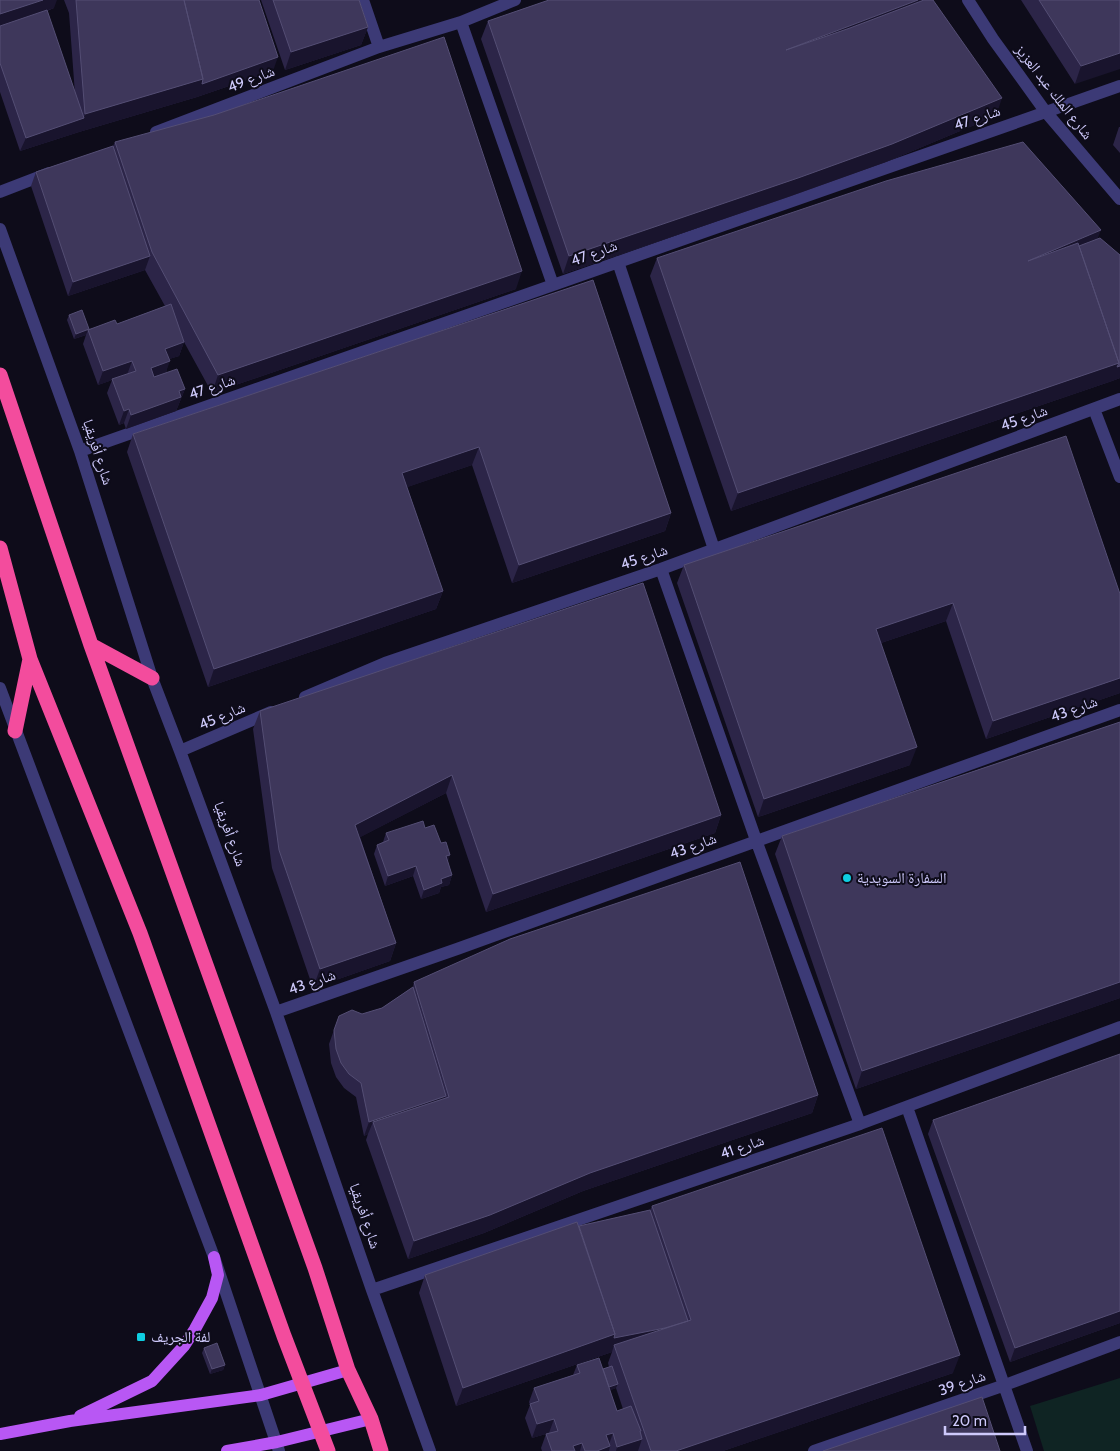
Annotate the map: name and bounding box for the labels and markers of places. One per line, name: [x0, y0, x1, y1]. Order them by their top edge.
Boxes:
place label: السفارة السويدية: [857, 869, 946, 887]
marker: السفارة السويدية: [841, 872, 853, 884]
place label: لفة الجريف: [151, 1328, 210, 1346]
marker: لفة الجريف: [135, 1331, 147, 1343]

